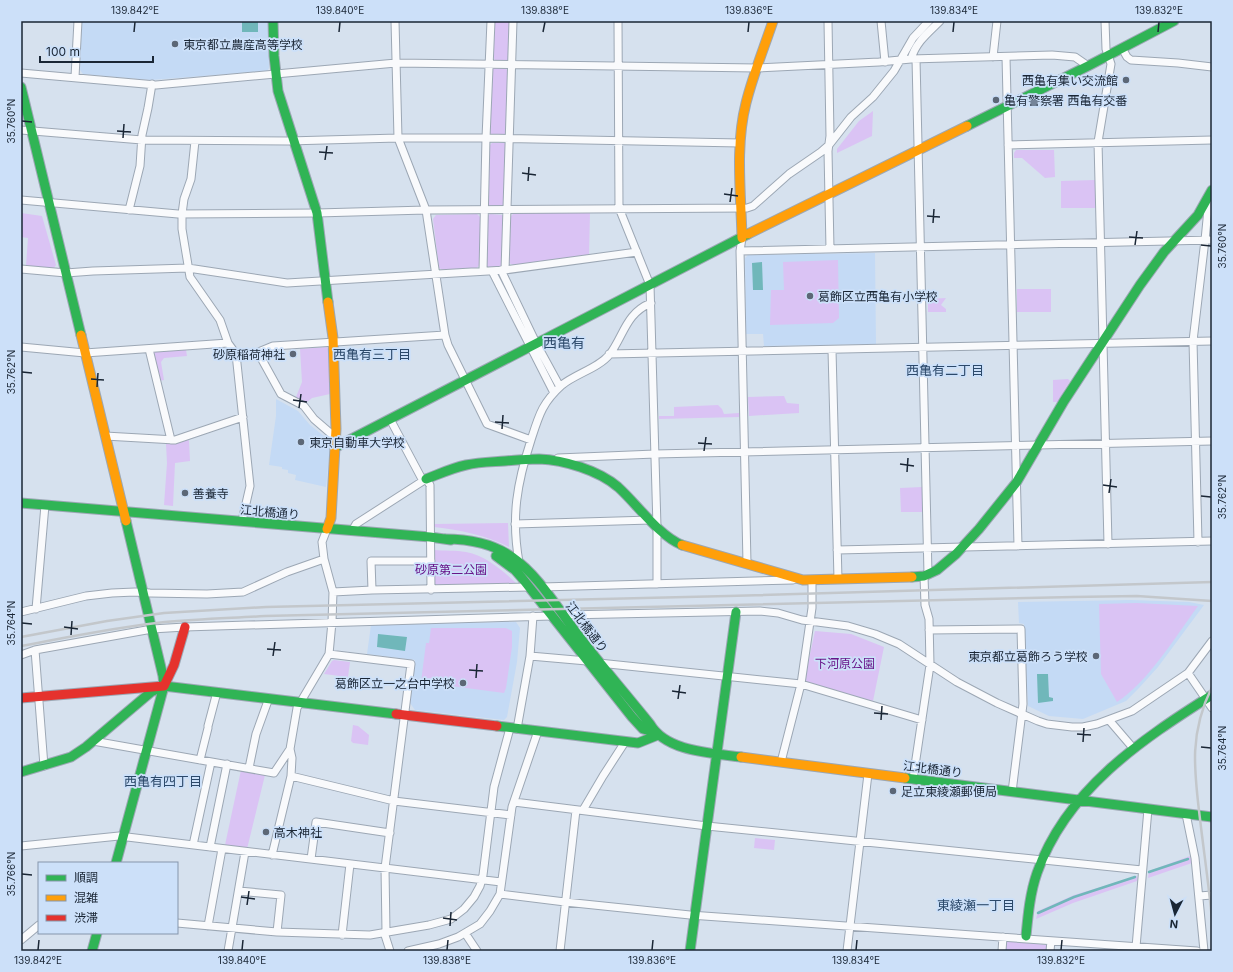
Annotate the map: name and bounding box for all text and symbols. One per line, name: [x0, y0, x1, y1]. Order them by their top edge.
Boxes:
text: 139.842°E: [111, 4, 159, 16]
text: 139.840°E: [316, 4, 364, 16]
text: 139.838°E: [521, 4, 569, 16]
text: 139.836°E: [725, 4, 773, 16]
text: 139.834°E: [930, 4, 978, 16]
text: 139.832°E: [1135, 4, 1183, 16]
place label: 東京都立農産高等学校: [183, 37, 303, 52]
scale bar: [40, 38, 153, 64]
marker: 東京都立農産高等学校: [170, 39, 180, 49]
text: 100 m: [46, 44, 80, 59]
place label: 西亀有集い交流館: [1022, 73, 1118, 88]
marker: 西亀有集い交流館: [1121, 75, 1131, 85]
place label: 亀有警察署 西亀有交番: [1004, 93, 1127, 108]
marker: 亀有警察署 西亀有交番: [991, 95, 1001, 105]
text: 35.760°N: [5, 99, 17, 143]
text: 35.760°N: [1216, 224, 1228, 268]
place label: 葛飾区立西亀有小学校: [818, 289, 938, 304]
marker: 葛飾区立西亀有小学校: [805, 291, 815, 301]
district label: 西亀有: [543, 334, 585, 351]
district label: 西亀有三丁目: [333, 346, 411, 362]
place label: 砂原稲荷神社: [213, 347, 285, 362]
marker: 砂原稲荷神社: [288, 349, 298, 359]
text: 35.762°N: [5, 350, 17, 394]
district label: 西亀有二丁目: [906, 362, 984, 378]
place label: 東京自動車大学校: [309, 435, 405, 450]
marker: 東京自動車大学校: [296, 437, 306, 447]
text: 35.762°N: [1216, 475, 1228, 519]
place label: 善養寺: [193, 486, 229, 501]
marker: 善養寺: [180, 488, 190, 498]
street label: 江北橋通り: [239, 502, 301, 522]
park label: 砂原第二公園: [415, 562, 487, 577]
street label: 江北橋通り: [563, 599, 611, 655]
text: 35.764°N: [5, 601, 17, 645]
place label: 東京都立葛飾ろう学校: [968, 649, 1088, 664]
marker: 東京都立葛飾ろう学校: [1091, 651, 1101, 661]
park label: 下河原公園: [815, 656, 875, 671]
place label: 葛飾区立一之台中学校: [335, 676, 455, 691]
marker: 葛飾区立一之台中学校: [458, 678, 468, 688]
text: 35.764°N: [1216, 726, 1228, 770]
street label: 江北橋通り: [902, 758, 964, 780]
district label: 西亀有四丁目: [124, 773, 202, 789]
place label: 足立東綾瀬郵便局: [901, 784, 997, 799]
marker: 足立東綾瀬郵便局: [888, 786, 898, 796]
place label: 高木神社: [274, 825, 322, 840]
marker: 高木神社: [261, 827, 271, 837]
text: 35.766°N: [5, 852, 17, 896]
legend: [38, 862, 178, 934]
text: 順調: [74, 870, 98, 885]
text: 混雑: [74, 890, 98, 905]
north arrow: [1155, 894, 1195, 934]
district label: 東綾瀬一丁目: [937, 897, 1015, 913]
text: 渋滞: [74, 910, 98, 925]
text: N: [1169, 917, 1179, 931]
text: 139.842°E: [14, 954, 62, 966]
text: 139.840°E: [218, 954, 266, 966]
text: 139.838°E: [423, 954, 471, 966]
text: 139.836°E: [628, 954, 676, 966]
text: 139.834°E: [832, 954, 880, 966]
text: 139.832°E: [1037, 954, 1085, 966]

